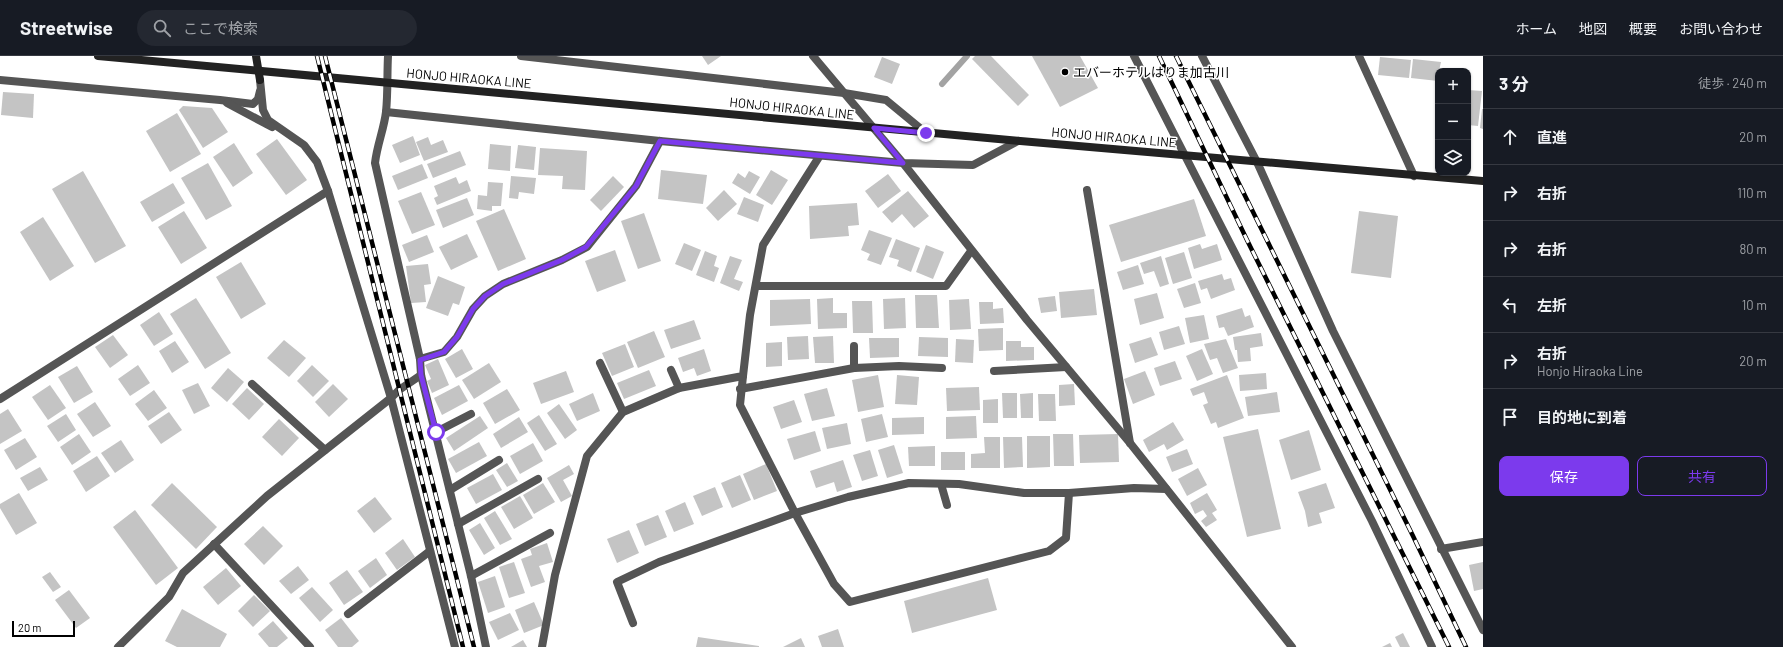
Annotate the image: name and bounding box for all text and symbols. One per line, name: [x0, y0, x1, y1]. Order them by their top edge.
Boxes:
search box: [137, 10, 417, 46]
text: Streetwise: [20, 16, 113, 39]
icon: search: [151, 17, 173, 39]
text: ここで検索: [183, 19, 258, 37]
text: ホーム: [1515, 20, 1557, 37]
text: 地図: [1579, 20, 1607, 37]
text: 概要: [1629, 20, 1657, 37]
text: お問い合わせ: [1679, 20, 1763, 37]
place label: エバーホテルはりま加古川: [1073, 64, 1229, 80]
street label: HONJO HIRAOKA LINE: [406, 65, 532, 91]
marker: エバーホテルはりま加古川: [1060, 67, 1070, 77]
map controls: [1435, 68, 1471, 176]
button: +: [1435, 68, 1471, 104]
text: 3 分: [1499, 73, 1529, 93]
text: 徒歩 · 240 m: [1698, 75, 1767, 91]
street label: HONJO HIRAOKA LINE: [729, 93, 855, 123]
button: −: [1435, 104, 1471, 140]
route end: [917, 124, 935, 142]
street label: HONJO HIRAOKA LINE: [1051, 124, 1177, 150]
icon: ahead: [1499, 126, 1521, 148]
text: 直進: [1537, 128, 1567, 146]
text: 20 m: [1739, 129, 1767, 145]
button: layers: [1435, 140, 1471, 176]
icon: right: [1499, 182, 1521, 204]
text: 右折: [1537, 184, 1567, 202]
text: 110 m: [1737, 185, 1767, 201]
icon: right: [1499, 238, 1521, 260]
text: 右折: [1537, 240, 1567, 258]
text: 80 m: [1740, 241, 1767, 257]
icon: left: [1499, 294, 1521, 316]
text: 左折: [1537, 296, 1567, 314]
text: 10 m: [1742, 297, 1767, 313]
text: 右折: [1537, 344, 1567, 362]
icon: right: [1499, 350, 1521, 372]
text: 20 m: [1739, 353, 1767, 369]
text: Honjo Hiraoka Line: [1537, 363, 1643, 379]
icon: arrive: [1499, 406, 1521, 428]
text: 目的地に到着: [1537, 408, 1627, 426]
route start: [427, 423, 445, 441]
button: 保存: [1499, 456, 1629, 496]
button: 共有: [1637, 456, 1767, 496]
scale bar: [12, 619, 75, 638]
text: 20 m: [18, 621, 41, 634]

